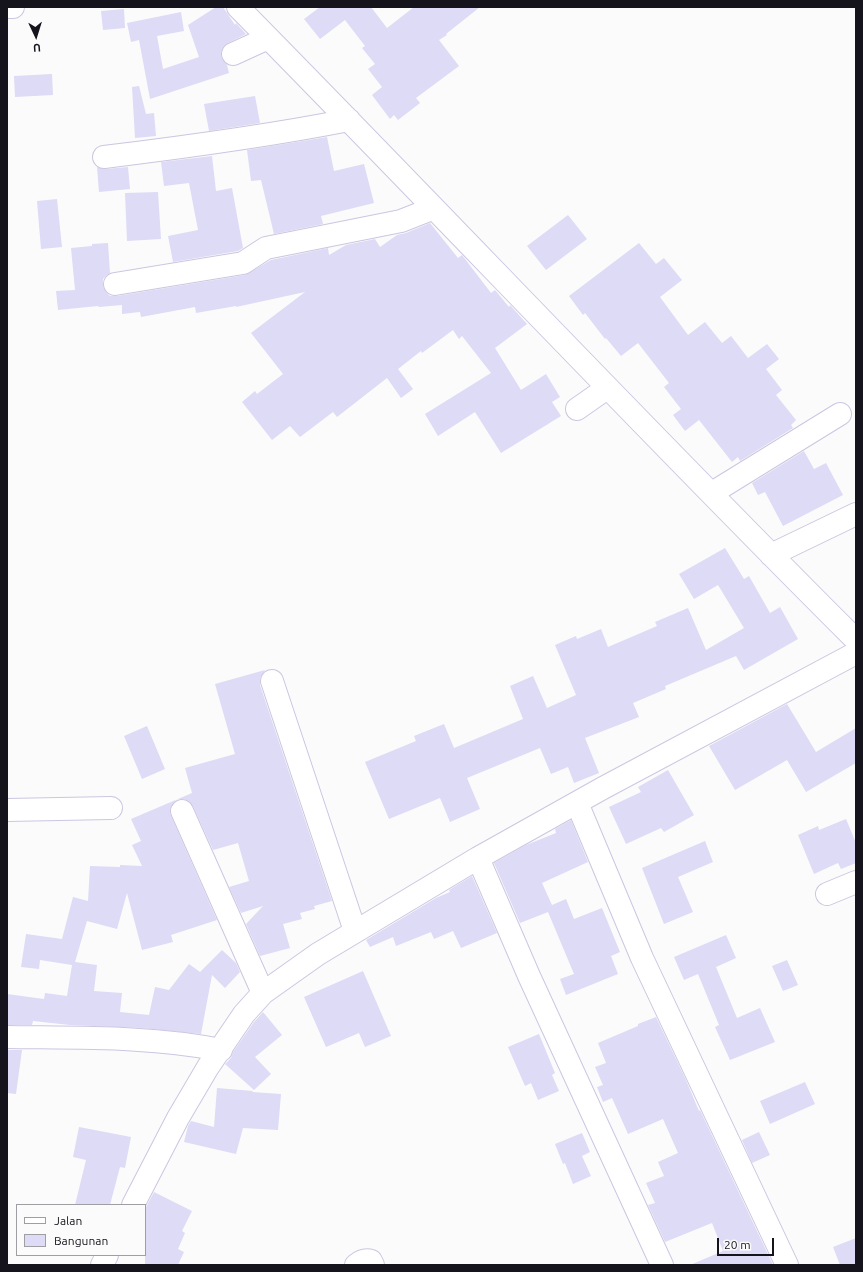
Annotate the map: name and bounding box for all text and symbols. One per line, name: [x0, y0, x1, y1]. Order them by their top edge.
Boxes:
north arrow: [16, 16, 56, 56]
text: U: [33, 42, 41, 54]
legend: [16, 1204, 146, 1256]
text: Jalan: [54, 1214, 82, 1227]
scale bar: [719, 1230, 776, 1256]
text: Bangunan: [54, 1234, 108, 1247]
text: 20 m: [724, 1238, 751, 1251]

